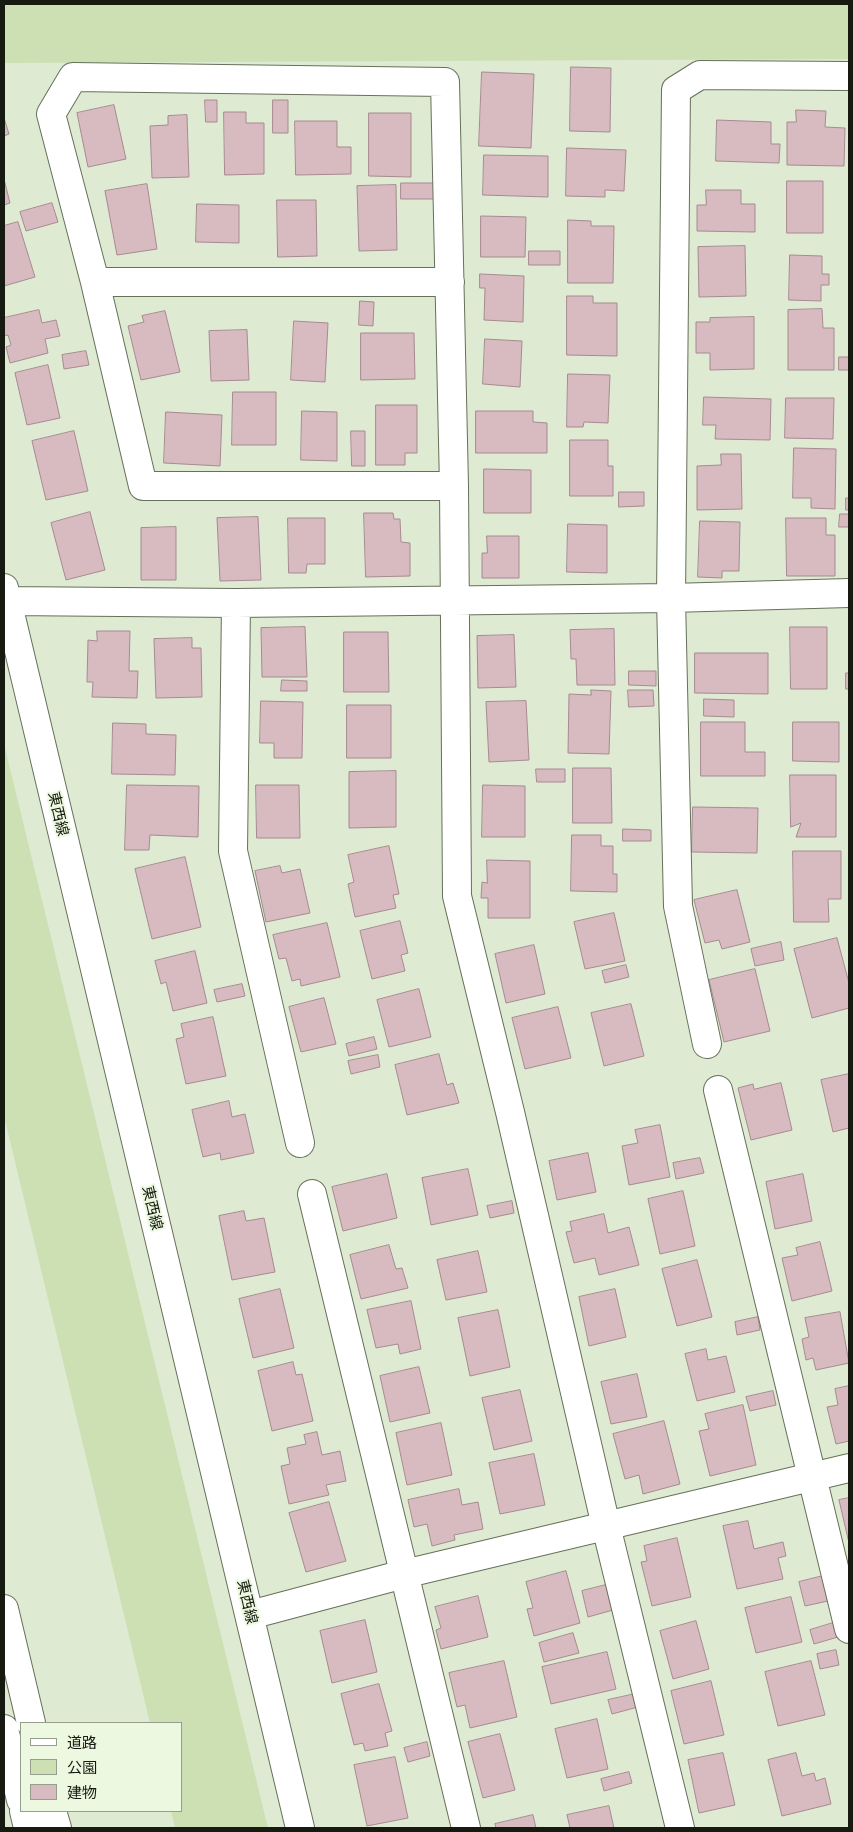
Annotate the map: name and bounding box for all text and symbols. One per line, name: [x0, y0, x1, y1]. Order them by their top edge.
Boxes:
street label: 東西線: [44, 790, 72, 838]
street label: 東西線: [138, 1184, 166, 1232]
street label: 東西線: [233, 1578, 261, 1626]
legend: [20, 1722, 182, 1812]
text: 道路: [67, 1735, 97, 1751]
text: 公園: [67, 1760, 97, 1776]
text: 建物: [67, 1785, 97, 1801]

